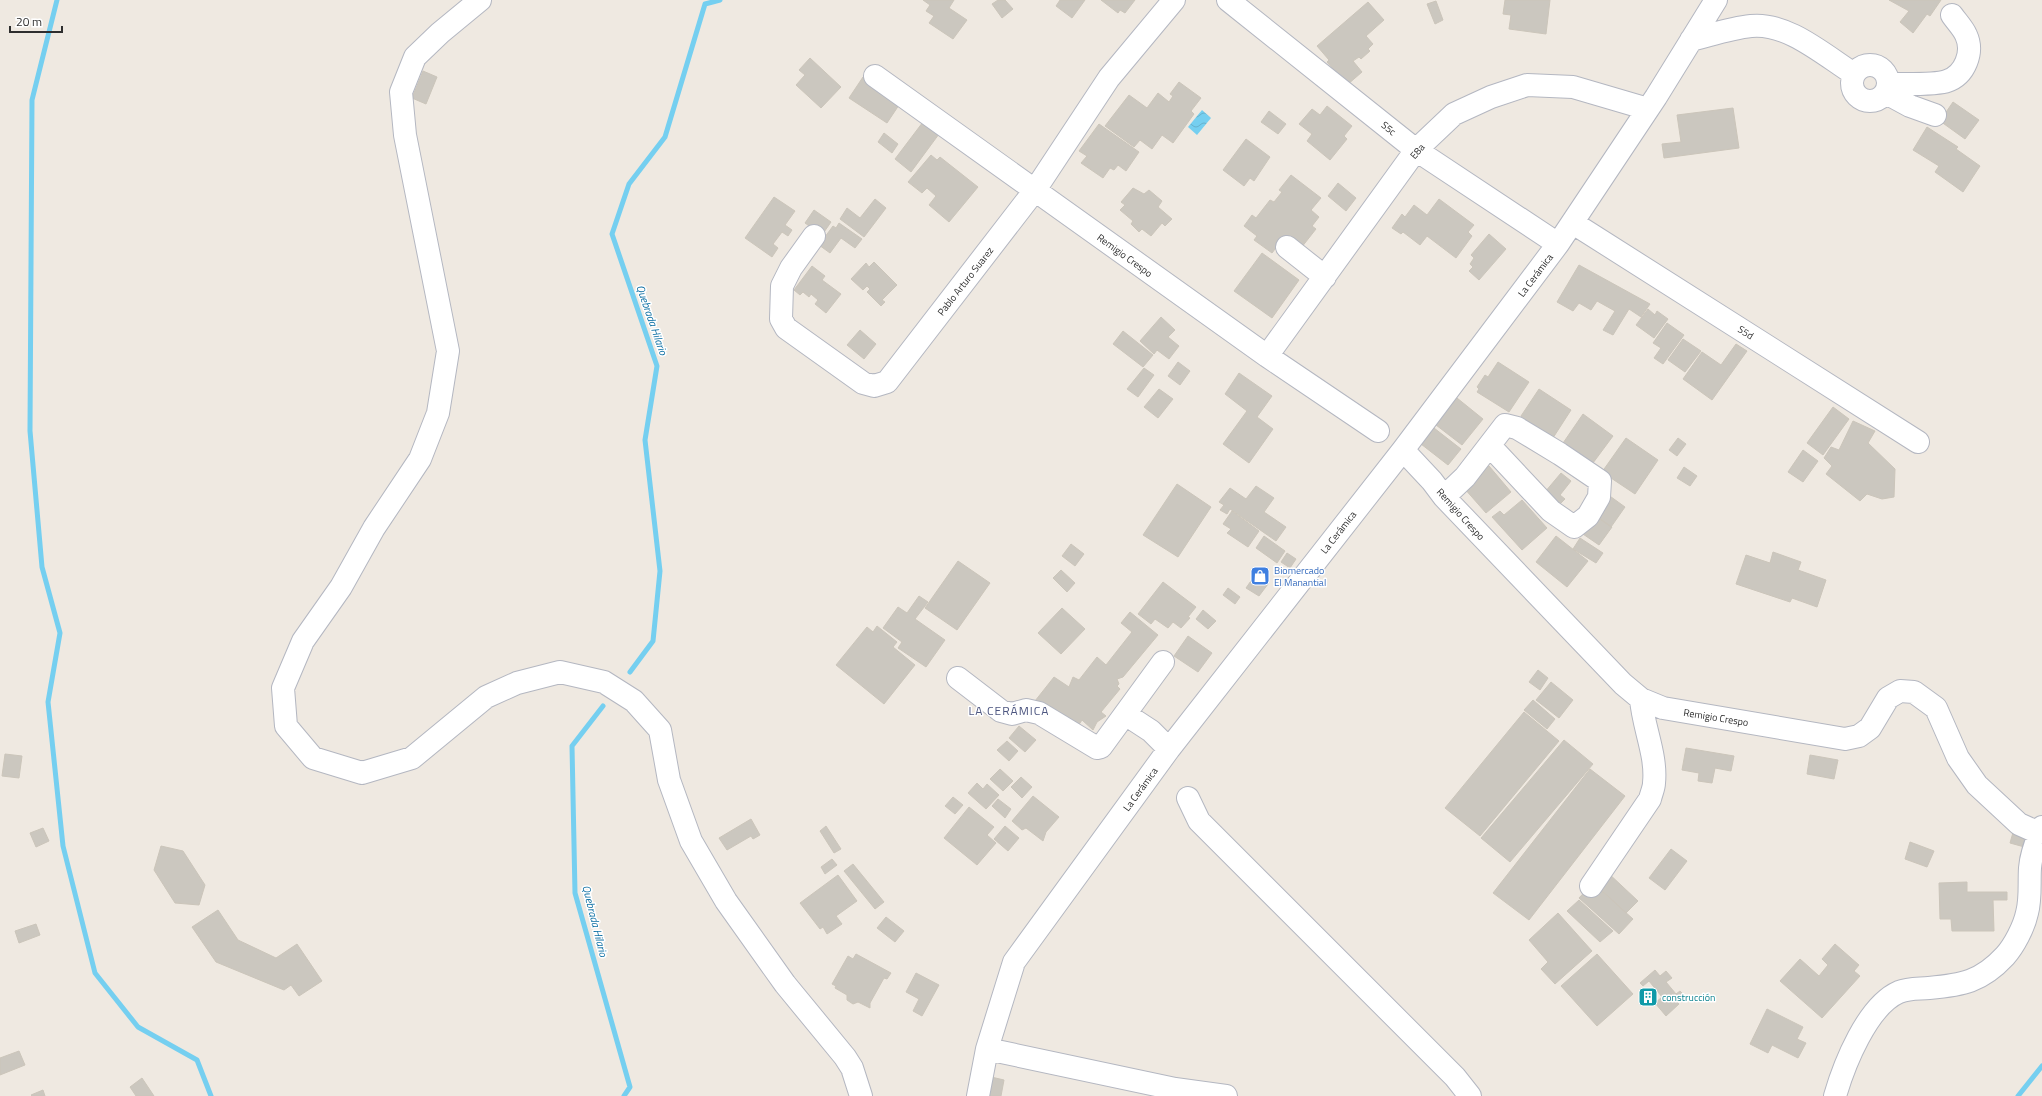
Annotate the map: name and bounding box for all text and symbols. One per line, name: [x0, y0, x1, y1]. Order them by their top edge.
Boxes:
scale bar: [10, 8, 62, 34]
text: 20 m: [16, 12, 42, 31]
street label: S5c: [1378, 118, 1399, 139]
street label: E8a: [1406, 140, 1428, 162]
street label: Remigio Crespo: [1094, 230, 1156, 281]
street label: Pablo Arturo Suarez: [934, 243, 997, 319]
street label: La Cerámica: [1514, 251, 1557, 300]
water label: Quebrada Hilario: [632, 283, 672, 358]
street label: S5d: [1735, 322, 1757, 343]
street label: Remigio Crespo: [1433, 485, 1488, 544]
street label: La Cerámica: [1317, 508, 1360, 557]
place label: Biomercado El Manantial: [1274, 563, 1326, 590]
shop icon: Biomercado El Manantial: [1249, 565, 1271, 587]
district label: LA CERÁMICA: [969, 701, 1049, 720]
street label: Remigio Crespo: [1682, 705, 1749, 730]
street label: La Cerámica: [1119, 764, 1161, 814]
water label: Quebrada Hilario: [578, 883, 612, 959]
building icon: construcción: [1637, 986, 1659, 1008]
place label: construcción: [1662, 990, 1715, 1005]

